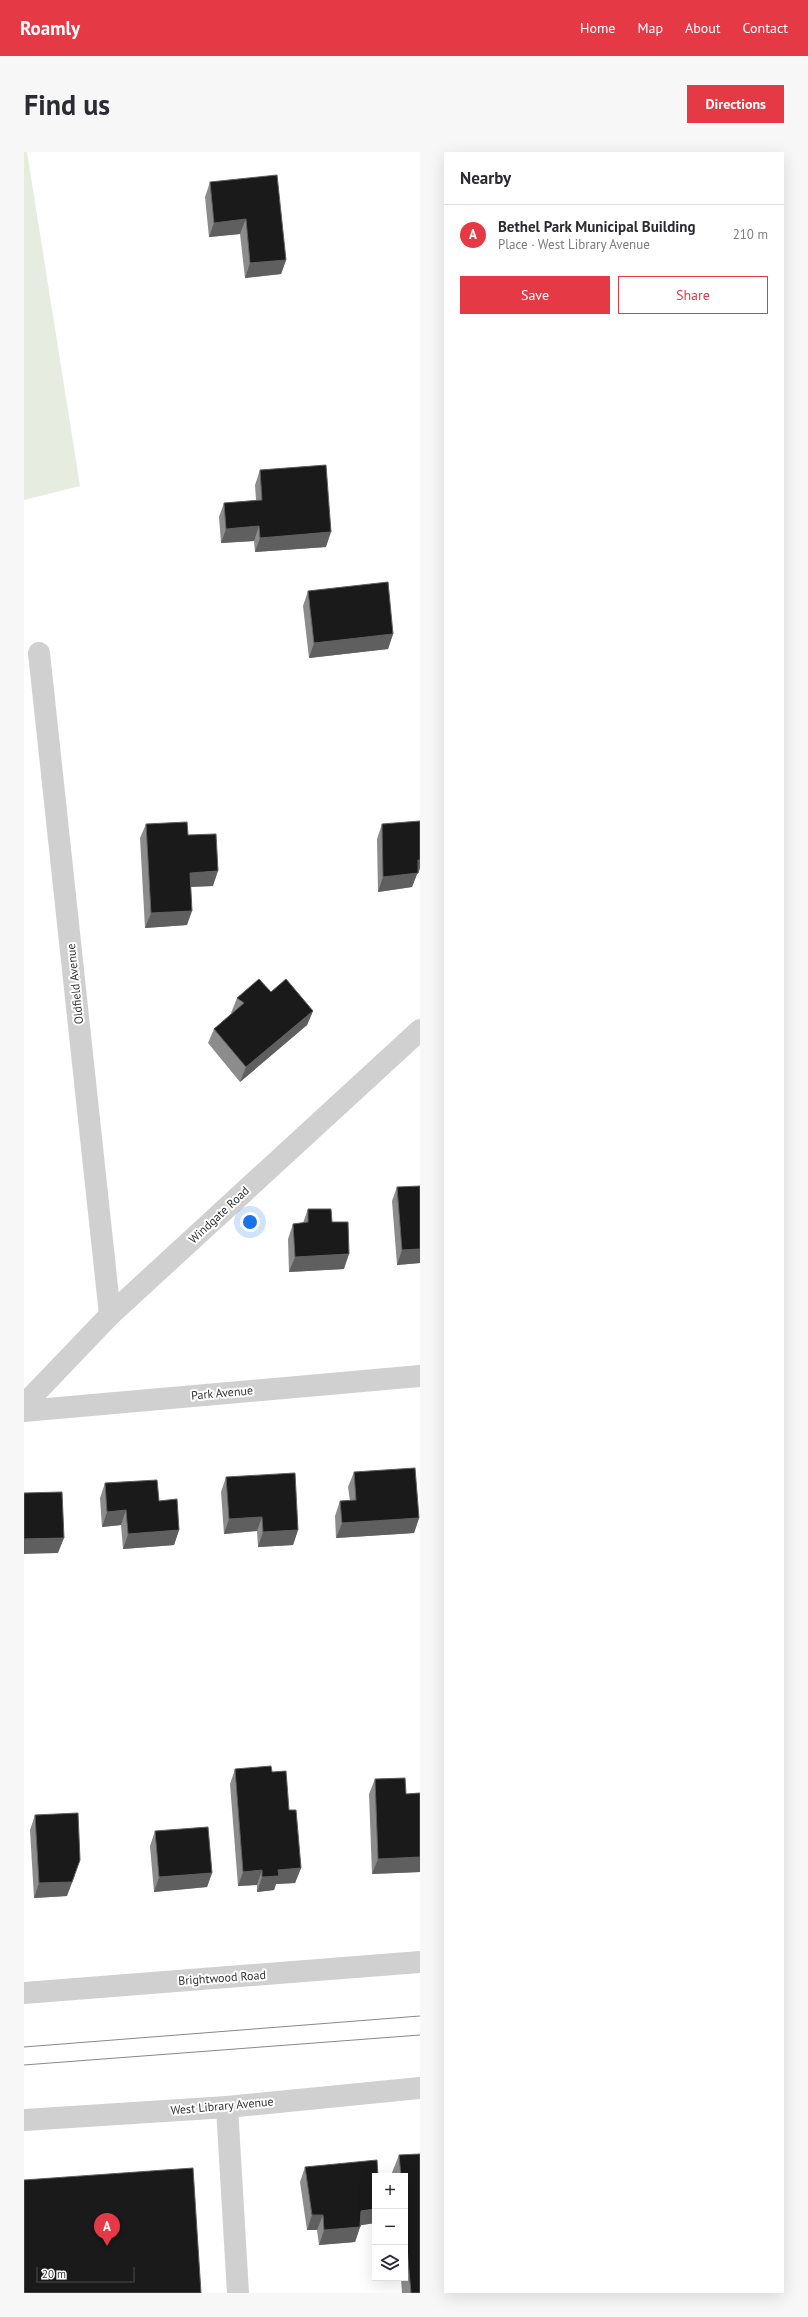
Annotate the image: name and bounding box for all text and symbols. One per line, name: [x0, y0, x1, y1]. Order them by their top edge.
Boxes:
text: Roamly: [20, 16, 80, 40]
text: Home: [580, 19, 615, 37]
text: Map: [637, 19, 663, 37]
text: About: [685, 19, 721, 37]
text: Contact: [743, 19, 788, 37]
button: Directions: [687, 85, 784, 123]
text: Find us: [24, 86, 110, 123]
text: Nearby: [460, 167, 511, 189]
text: Bethel Park Municipal Building: [498, 217, 696, 236]
text: A: [469, 226, 477, 243]
text: 210 m: [733, 226, 768, 243]
text: Place · West Library Avenue: [498, 236, 650, 253]
button: Save: [460, 276, 610, 314]
button: Share: [618, 276, 768, 314]
street label: Oldfield Avenue: [63, 943, 86, 1025]
street label: Windgate Road: [185, 1183, 252, 1246]
your location: [240, 1212, 260, 1232]
street label: Park Avenue: [190, 1382, 253, 1403]
street label: Brightwood Road: [178, 1967, 266, 1988]
street label: West Library Avenue: [170, 2094, 274, 2117]
map controls: [372, 2173, 408, 2281]
button: +: [372, 2173, 408, 2209]
button: −: [372, 2209, 408, 2245]
pin: A: [94, 2213, 120, 2246]
button: layers: [372, 2245, 408, 2281]
scale bar: [36, 2265, 135, 2284]
text: 20 m: [42, 2267, 66, 2281]

